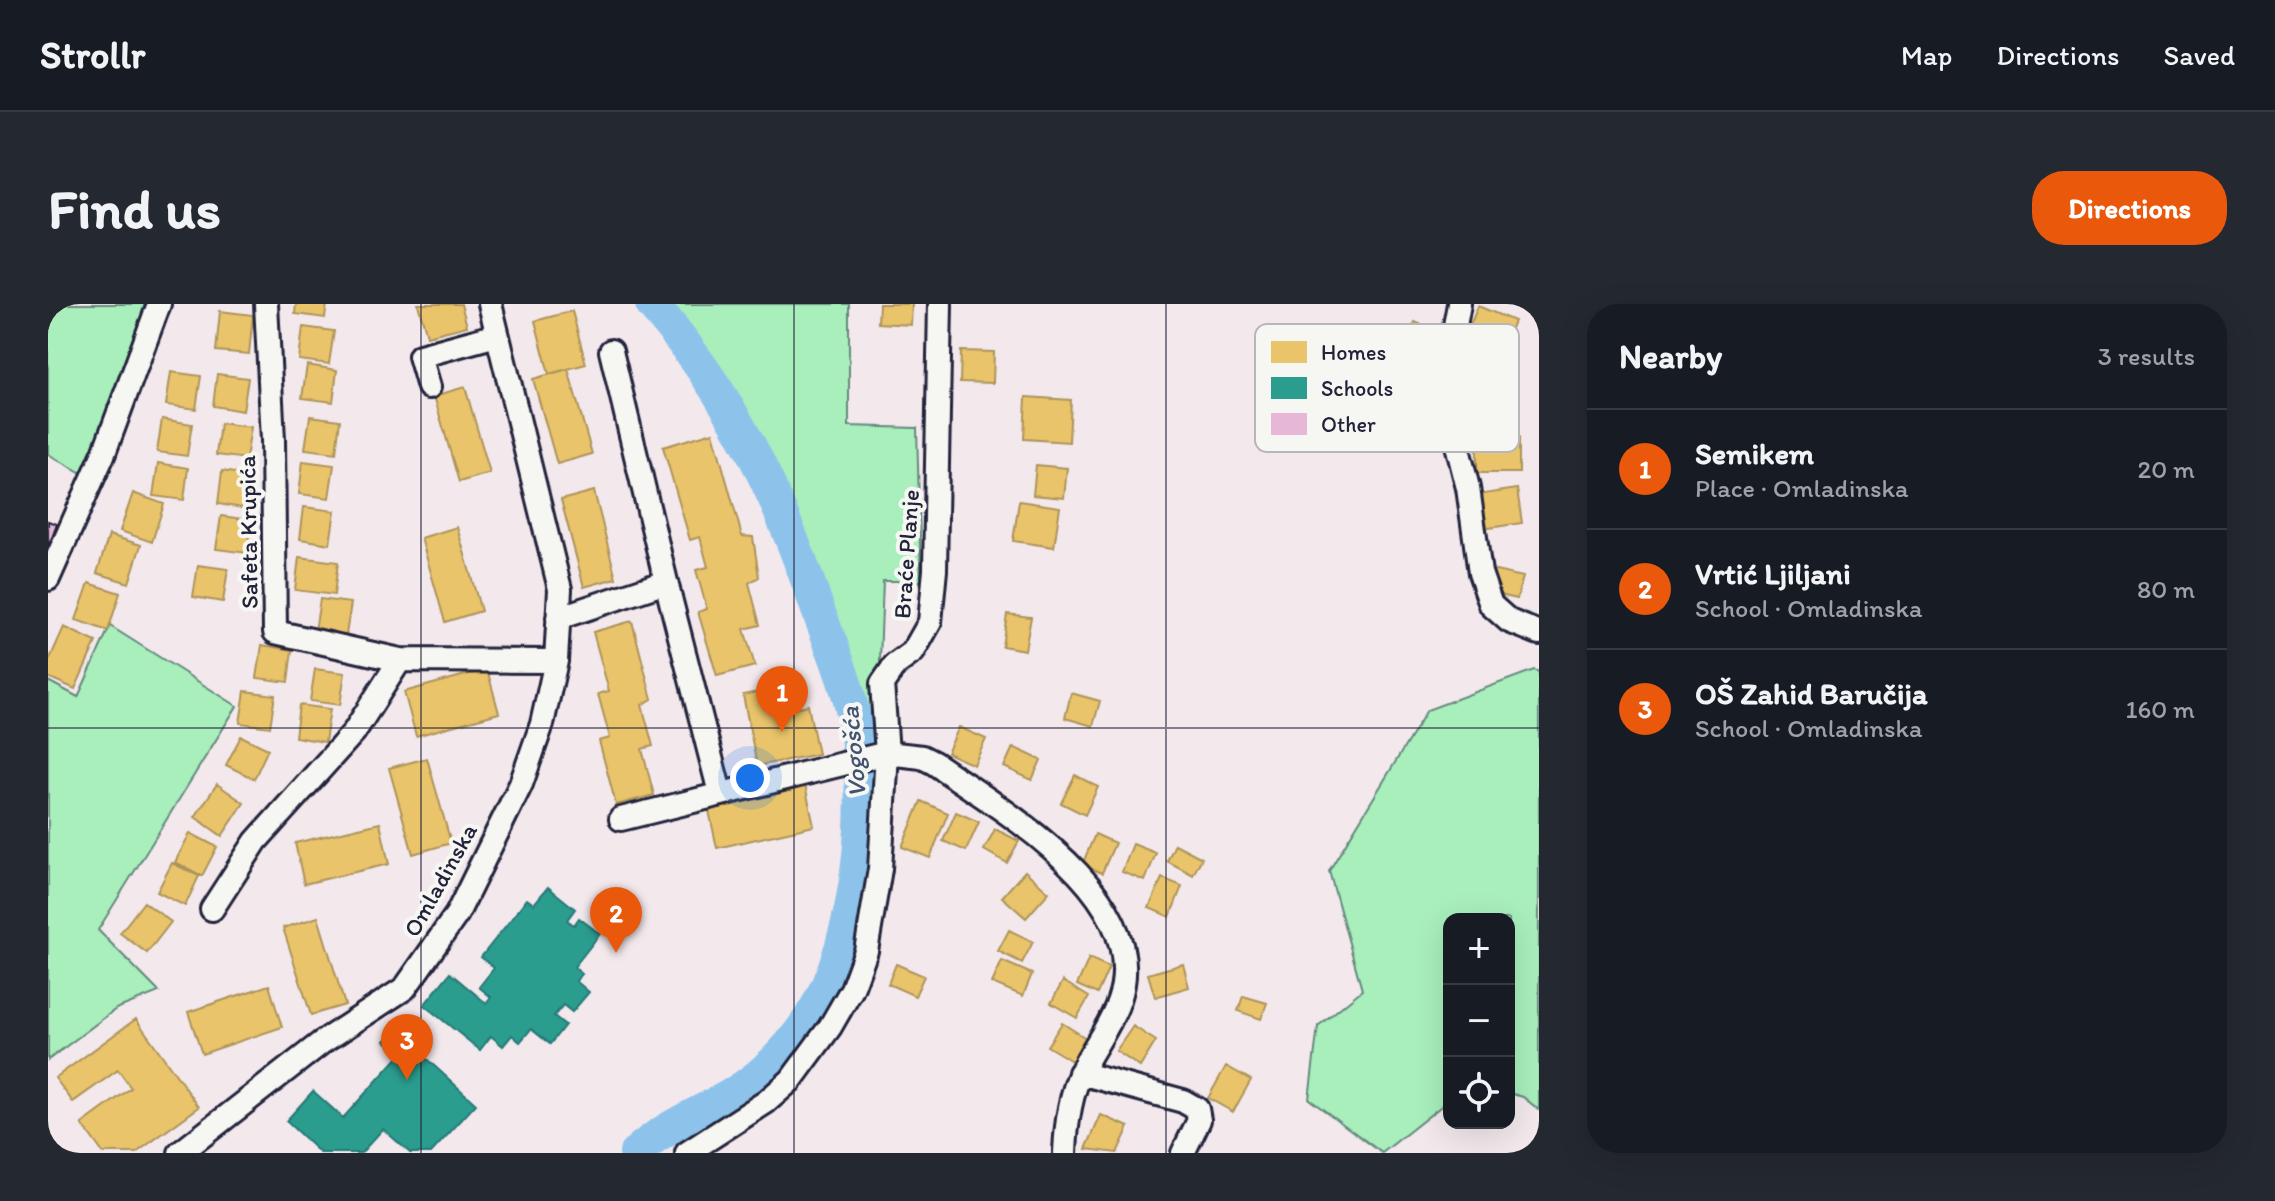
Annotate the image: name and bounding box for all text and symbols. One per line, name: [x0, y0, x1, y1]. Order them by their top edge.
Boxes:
text: Strollr: [40, 32, 145, 78]
text: Map: [1901, 38, 1952, 72]
text: Directions: [1996, 38, 2120, 72]
text: Saved: [2164, 38, 2235, 72]
button: Directions: [2032, 171, 2227, 245]
text: Find us: [48, 175, 221, 242]
legend: [1255, 324, 1519, 452]
text: Nearby: [1619, 336, 1722, 377]
text: Homes: [1321, 339, 1386, 366]
text: 3 results: [2098, 340, 2195, 372]
text: Schools: [1321, 375, 1393, 402]
text: Other: [1321, 411, 1376, 438]
text: Semikem: [1695, 435, 1814, 472]
text: 1: [1639, 453, 1651, 485]
text: 20 m: [2138, 453, 2195, 485]
street label: Safeta Krupića: [232, 454, 264, 609]
text: Place · Omladinska: [1695, 472, 1909, 504]
street label: Braće Planje: [887, 488, 925, 620]
text: Vrtić Ljiljani: [1695, 555, 1851, 592]
text: 2: [1638, 573, 1652, 605]
text: 80 m: [2137, 573, 2195, 605]
text: School · Omladinska: [1695, 592, 1923, 624]
pin: 1: [756, 666, 808, 732]
text: OŠ Zahid Baručija: [1695, 675, 1928, 712]
text: 3: [1638, 693, 1652, 725]
text: 160 m: [2125, 693, 2195, 725]
water label: Vogošća: [833, 705, 873, 799]
text: School · Omladinska: [1695, 712, 1923, 744]
your location: [730, 758, 770, 798]
street label: Omladinska: [397, 818, 483, 942]
pin: 2: [590, 887, 642, 953]
map controls: [1443, 913, 1515, 1129]
button: +: [1443, 913, 1515, 985]
button: −: [1443, 985, 1515, 1057]
pin: 3: [381, 1014, 433, 1080]
button: locate: [1443, 1057, 1515, 1129]

